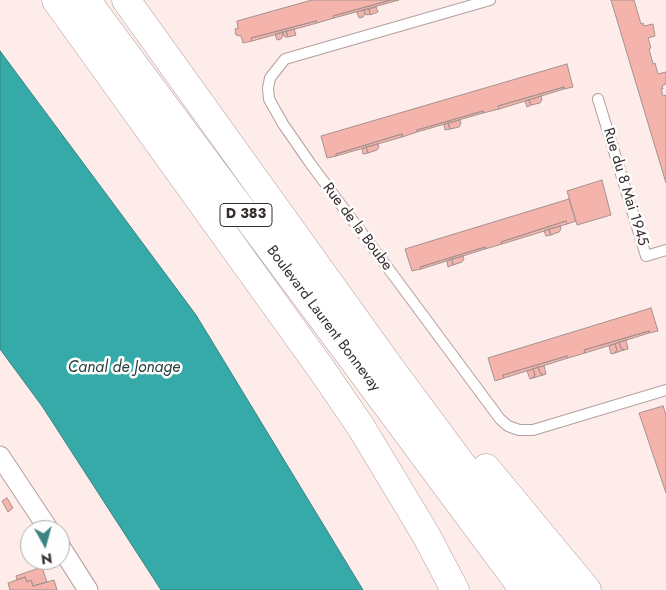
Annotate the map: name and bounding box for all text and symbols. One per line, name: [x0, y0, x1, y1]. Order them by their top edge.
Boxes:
street label: Rue du 8 Mai 1945: [598, 126, 652, 248]
street label: Rue de la Boube: [318, 180, 396, 274]
road number: D 383: [220, 204, 272, 226]
street label: Boulevard Laurent Bonnevay: [262, 243, 384, 395]
water label: Canal de Jonage: [68, 358, 180, 378]
north arrow: [20, 520, 70, 570]
text: N: [40, 548, 53, 569]

